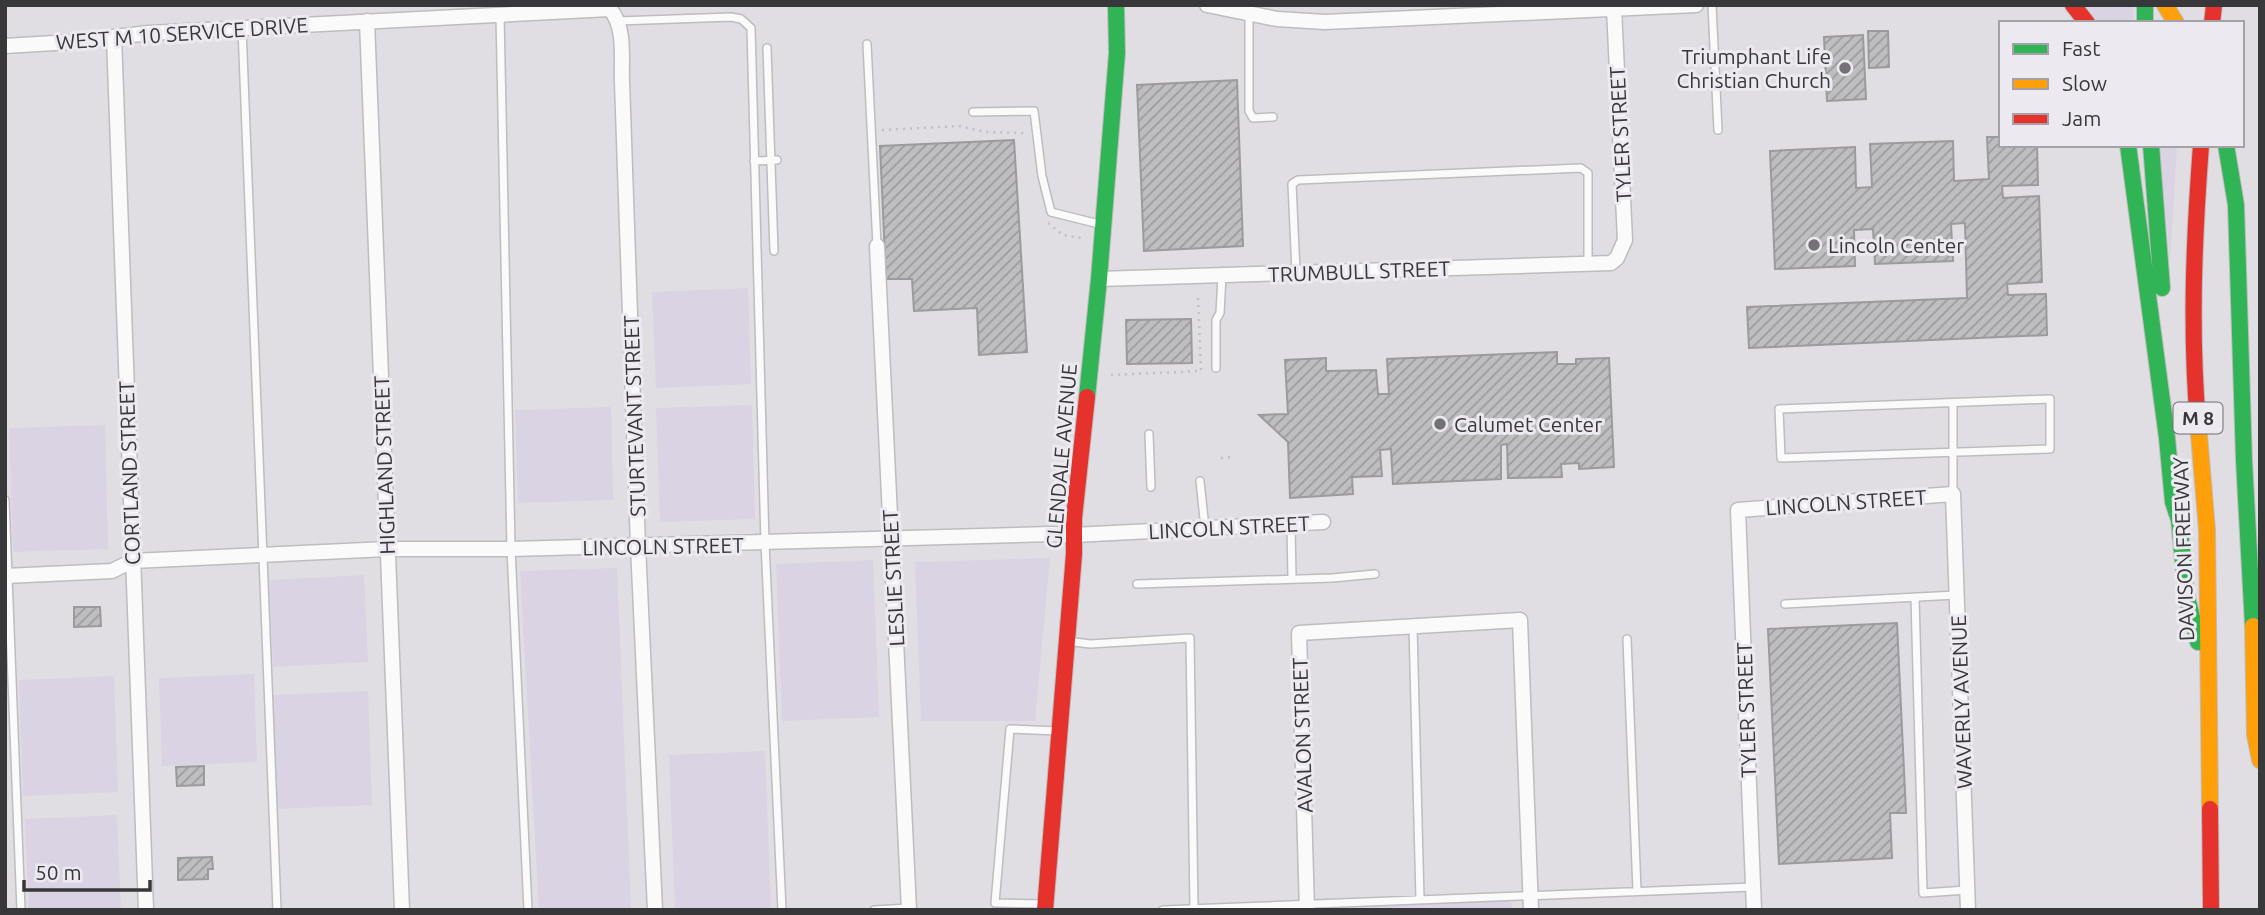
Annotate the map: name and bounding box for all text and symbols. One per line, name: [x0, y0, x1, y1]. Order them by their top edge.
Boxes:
street label: WEST M 10 SERVICE DRIVE: [55, 12, 309, 54]
legend: [1999, 21, 2244, 147]
text: Fast: [2062, 36, 2100, 60]
place label: Triumphant Life Christian Church: [1676, 44, 1831, 92]
marker: Triumphant Life Christian Church: [1837, 60, 1853, 76]
street label: TYLER STREET: [1604, 65, 1636, 202]
text: Slow: [2062, 71, 2107, 95]
text: Jam: [2062, 106, 2101, 130]
place label: Lincoln Center: [1828, 233, 1964, 257]
marker: Lincoln Center: [1806, 237, 1822, 253]
street label: TRUMBULL STREET: [1268, 256, 1451, 286]
street label: STURTEVANT STREET: [618, 314, 650, 517]
street label: GLENDALE AVENUE: [1041, 362, 1081, 550]
street label: HIGHLAND STREET: [369, 375, 399, 555]
street label: CORTLAND STREET: [114, 380, 144, 565]
road number: M 8: [2174, 402, 2222, 434]
place label: Calumet Center: [1454, 412, 1602, 436]
marker: Calumet Center: [1432, 416, 1448, 432]
street label: DAVISON FREEWAY: [2168, 457, 2198, 641]
street label: LINCOLN STREET: [1765, 484, 1928, 520]
street label: LESLIE STREET: [877, 509, 909, 647]
street label: LINCOLN STREET: [1148, 511, 1311, 543]
street label: LINCOLN STREET: [582, 533, 744, 559]
street label: WAVERLY AVENUE: [1946, 615, 1976, 789]
street label: TYLER STREET: [1732, 641, 1760, 778]
street label: AVALON STREET: [1287, 657, 1317, 813]
scale bar: [24, 848, 150, 892]
text: 50 m: [35, 860, 82, 884]

